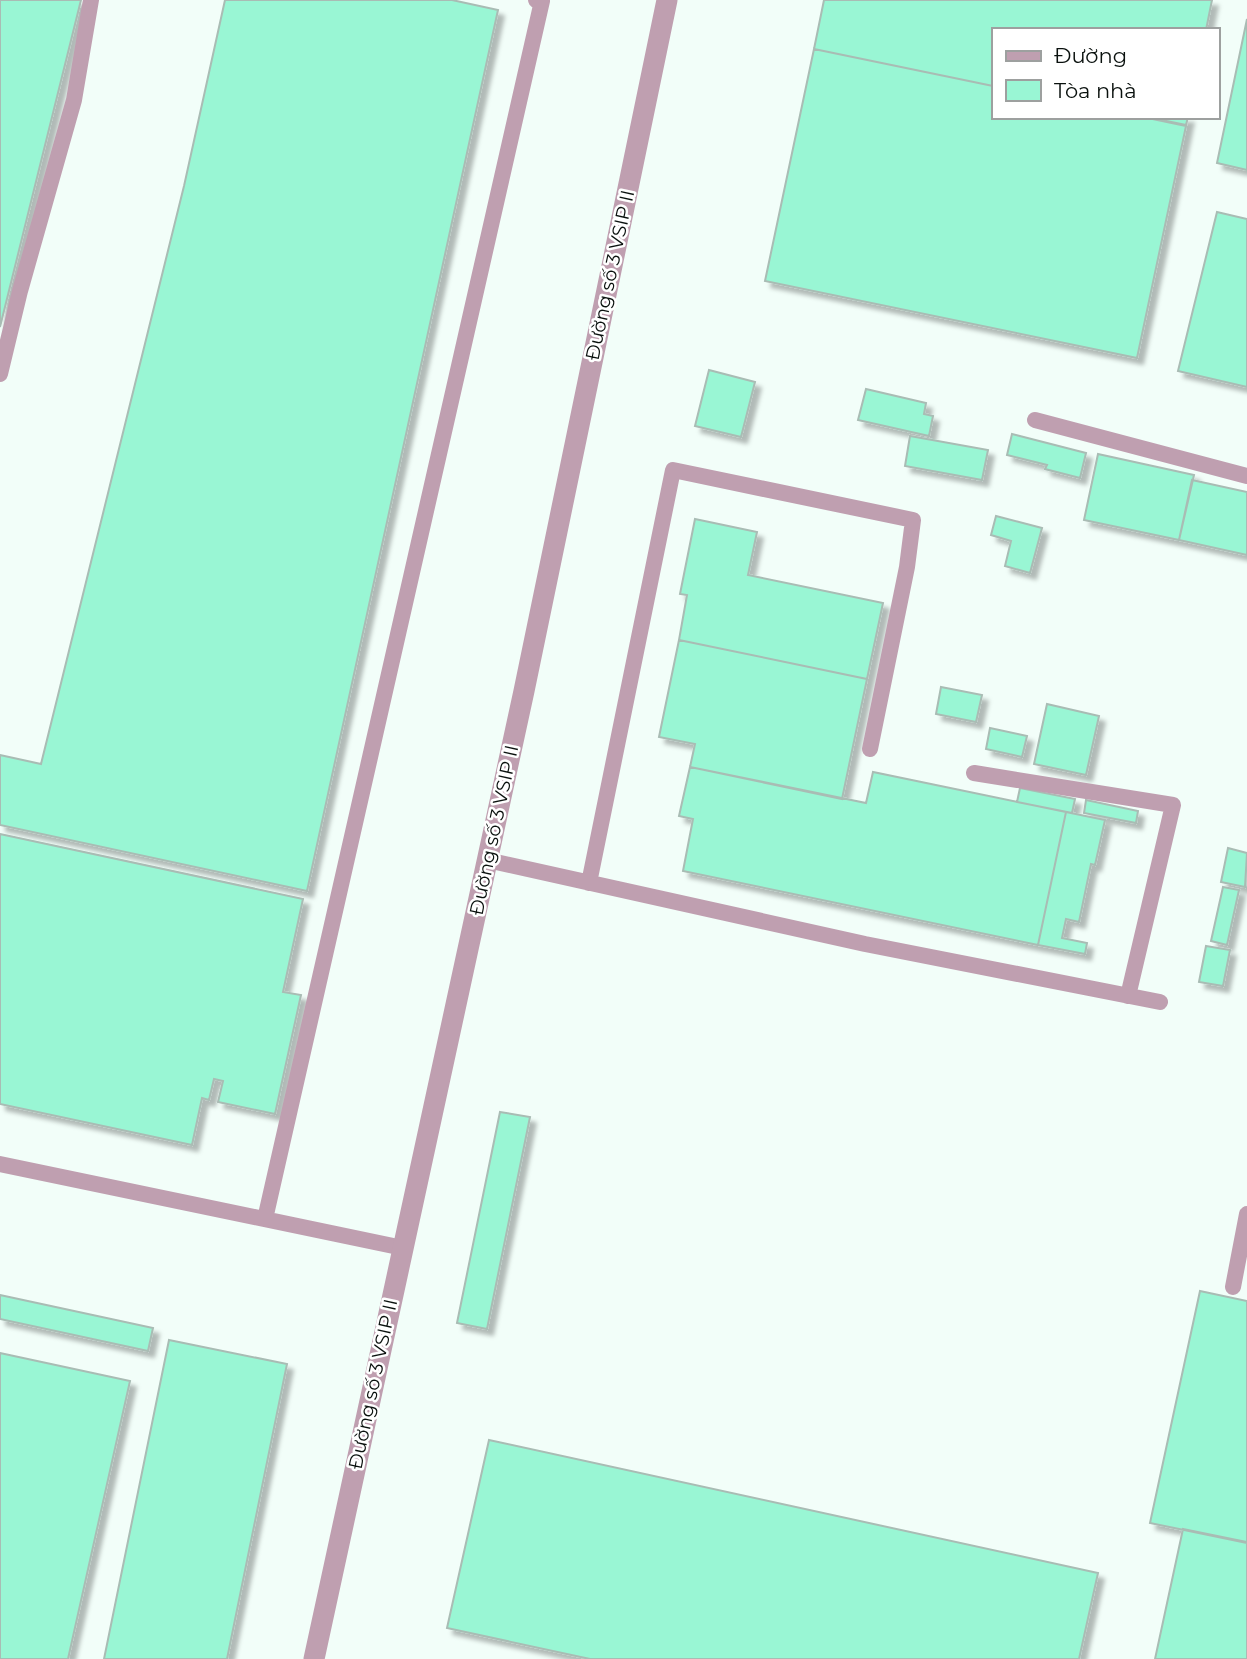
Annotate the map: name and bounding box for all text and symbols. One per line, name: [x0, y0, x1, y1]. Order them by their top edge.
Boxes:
legend: [992, 28, 1219, 119]
text: Đường: [1054, 43, 1127, 68]
text: Tòa nhà: [1054, 78, 1137, 103]
street label: Đường số 3 VSIP II: [581, 188, 639, 362]
street label: Đường số 3 VSIP II: [465, 743, 523, 917]
street label: Đường số 3 VSIP II: [344, 1297, 402, 1471]

